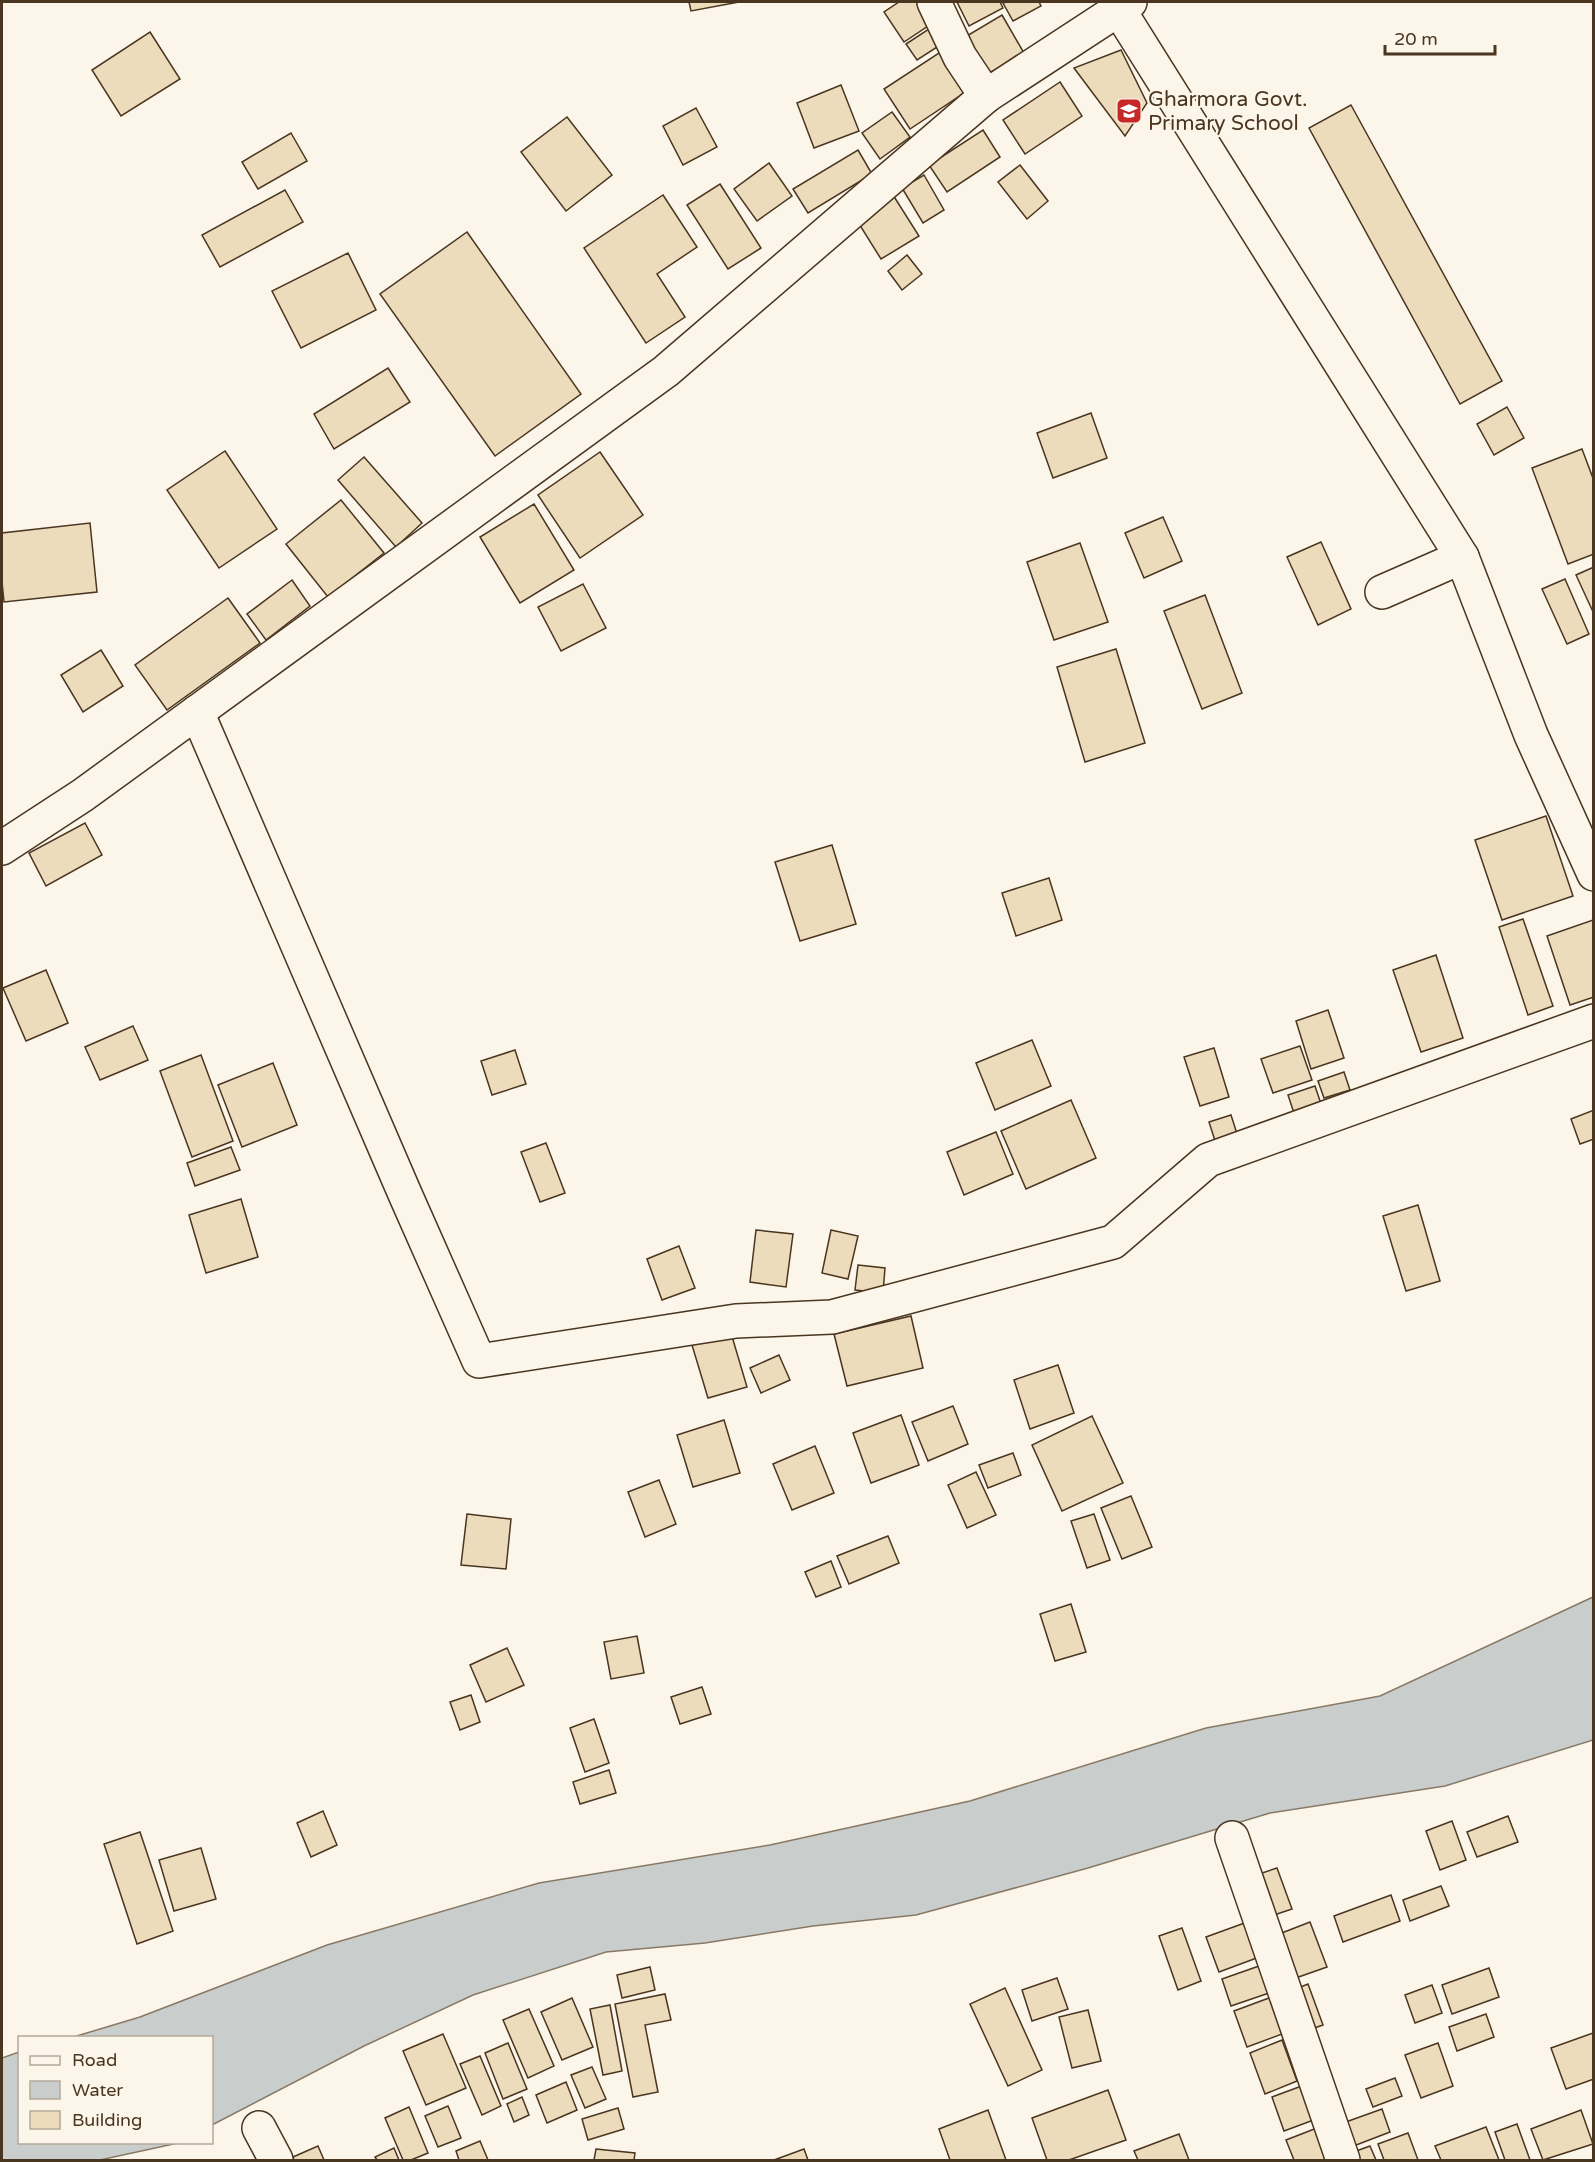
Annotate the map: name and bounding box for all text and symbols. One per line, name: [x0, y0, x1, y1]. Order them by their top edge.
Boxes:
scale bar: [1385, 18, 1494, 56]
text: 20 m: [1394, 28, 1438, 50]
place label: Gharmora Govt. Primary School: [1148, 87, 1307, 136]
school or university icon: Gharmora Govt. Primary School: [1114, 96, 1144, 126]
legend: [18, 2036, 213, 2144]
text: Road: [72, 2049, 117, 2071]
text: Water: [72, 2079, 123, 2101]
text: Building: [72, 2109, 142, 2131]

